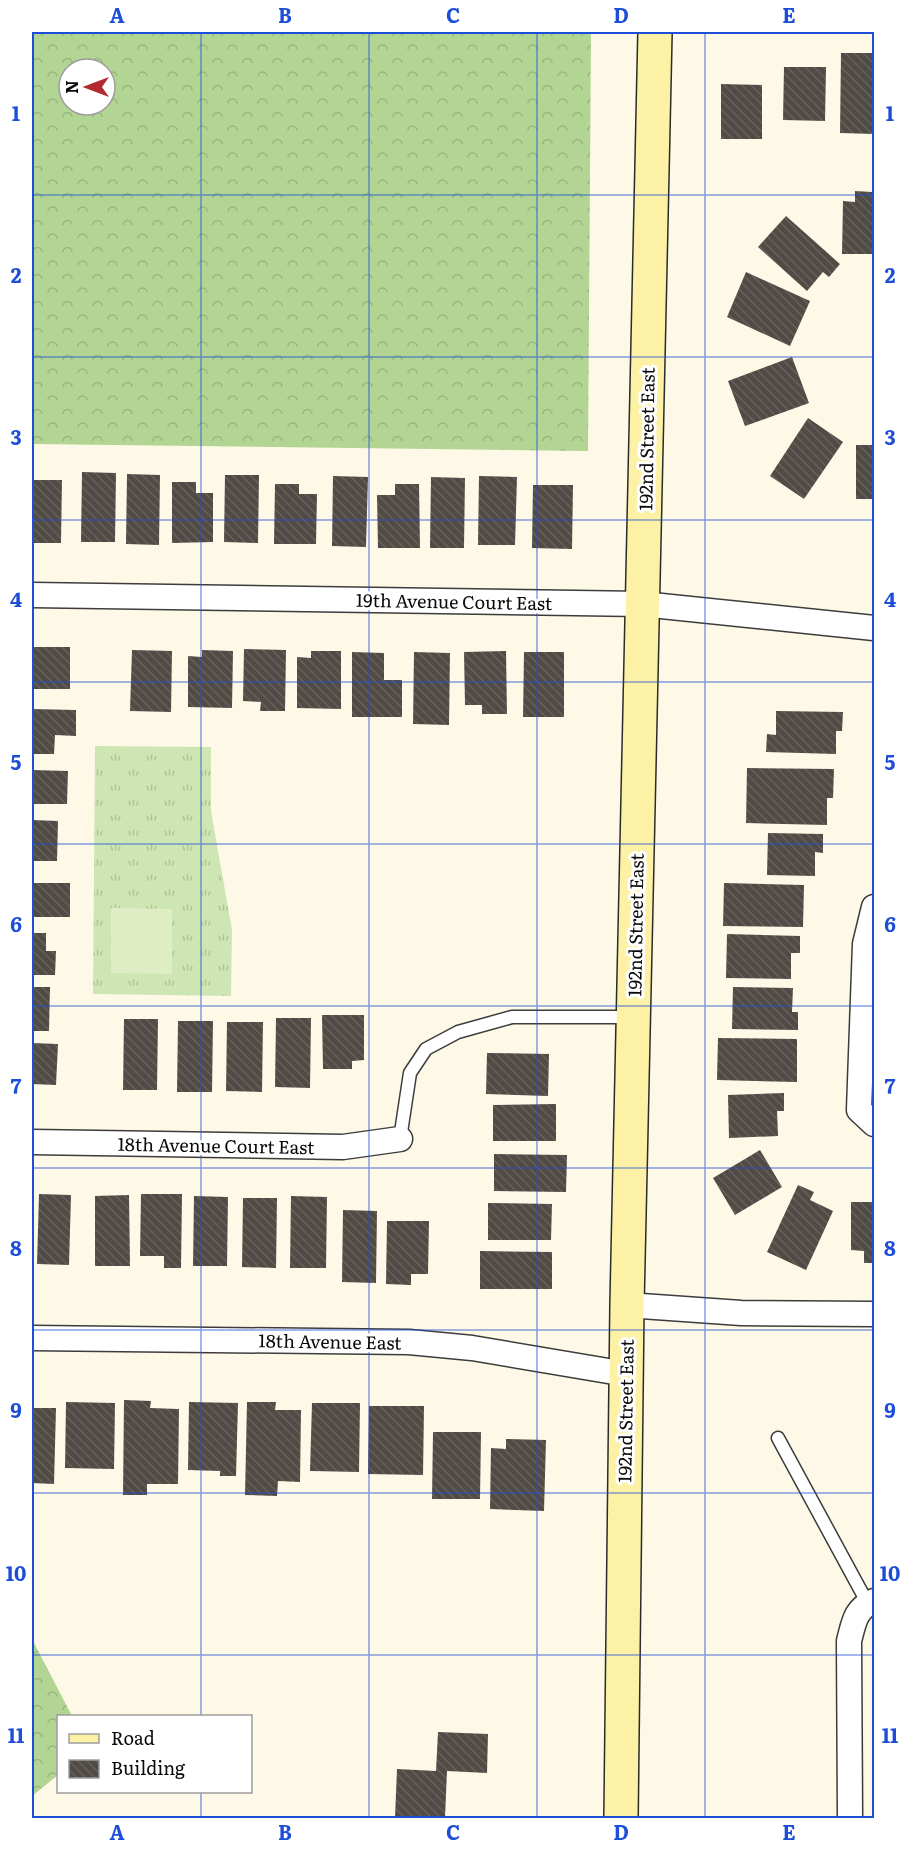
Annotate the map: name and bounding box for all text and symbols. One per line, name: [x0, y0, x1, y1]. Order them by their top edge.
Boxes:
text: A: [109, 0, 125, 29]
text: B: [278, 0, 292, 29]
text: C: [446, 0, 460, 29]
text: D: [613, 0, 629, 29]
text: E: [782, 0, 796, 29]
north arrow: [57, 57, 117, 117]
text: N: [59, 80, 83, 94]
text: 1: [12, 97, 20, 127]
text: 1: [886, 97, 894, 127]
text: 2: [11, 259, 22, 289]
text: 2: [885, 259, 896, 289]
street label: 192nd Street East: [631, 366, 661, 511]
text: 3: [10, 421, 22, 451]
text: 3: [884, 421, 896, 451]
text: 4: [10, 583, 22, 613]
text: 4: [884, 583, 896, 613]
street label: 19th Avenue Court East: [356, 586, 553, 616]
text: 5: [11, 746, 22, 776]
text: 5: [885, 746, 896, 776]
street label: 192nd Street East: [620, 852, 650, 997]
text: 6: [10, 908, 22, 938]
text: 6: [884, 908, 896, 938]
text: 7: [11, 1070, 22, 1100]
text: 7: [885, 1070, 896, 1100]
street label: 18th Avenue Court East: [117, 1130, 315, 1160]
text: 8: [10, 1232, 22, 1262]
text: 8: [884, 1232, 896, 1262]
street label: 18th Avenue East: [258, 1326, 402, 1356]
street label: 192nd Street East: [610, 1338, 640, 1483]
text: 9: [10, 1394, 22, 1424]
text: 9: [884, 1394, 896, 1424]
text: 10: [6, 1557, 26, 1587]
text: 10: [880, 1557, 900, 1587]
legend: [57, 1715, 252, 1793]
text: 11: [8, 1719, 24, 1749]
text: 11: [882, 1719, 898, 1749]
text: Road: [111, 1724, 155, 1751]
text: Building: [111, 1754, 186, 1781]
text: A: [109, 1816, 125, 1846]
text: B: [278, 1816, 292, 1846]
text: C: [446, 1816, 460, 1846]
text: D: [613, 1816, 629, 1846]
text: E: [782, 1816, 796, 1846]

